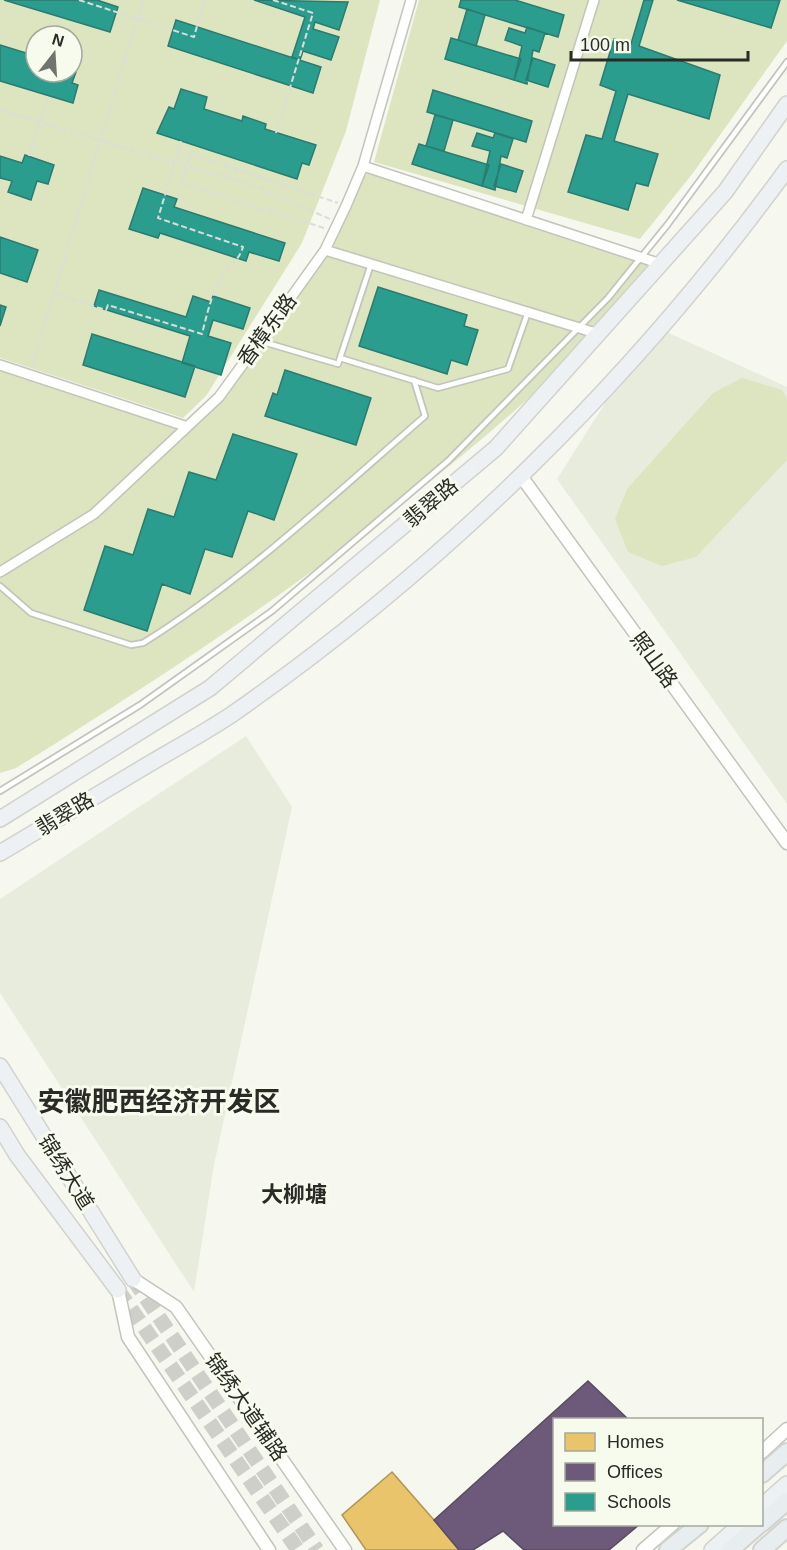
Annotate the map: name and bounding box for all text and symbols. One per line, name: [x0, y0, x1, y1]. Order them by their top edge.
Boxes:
north arrow: [24, 24, 84, 84]
scale bar: [571, 24, 748, 62]
text: N: [50, 30, 66, 50]
text: 100 m: [580, 35, 630, 55]
street label: 香樟东路: [233, 289, 301, 370]
street label: 翡翠路: [399, 474, 462, 532]
street label: 照山路: [627, 627, 682, 692]
street label: 翡翠路: [32, 787, 98, 840]
district label: 安徽肥西经济开发区: [38, 1087, 281, 1117]
street label: 锦绣大道: [34, 1130, 98, 1213]
district label: 大柳塘: [261, 1182, 327, 1207]
street label: 锦绣大道辅路: [201, 1349, 292, 1465]
legend: [553, 1418, 763, 1526]
text: Homes: [607, 1432, 664, 1452]
text: Offices: [607, 1462, 663, 1482]
text: Schools: [607, 1492, 671, 1512]

